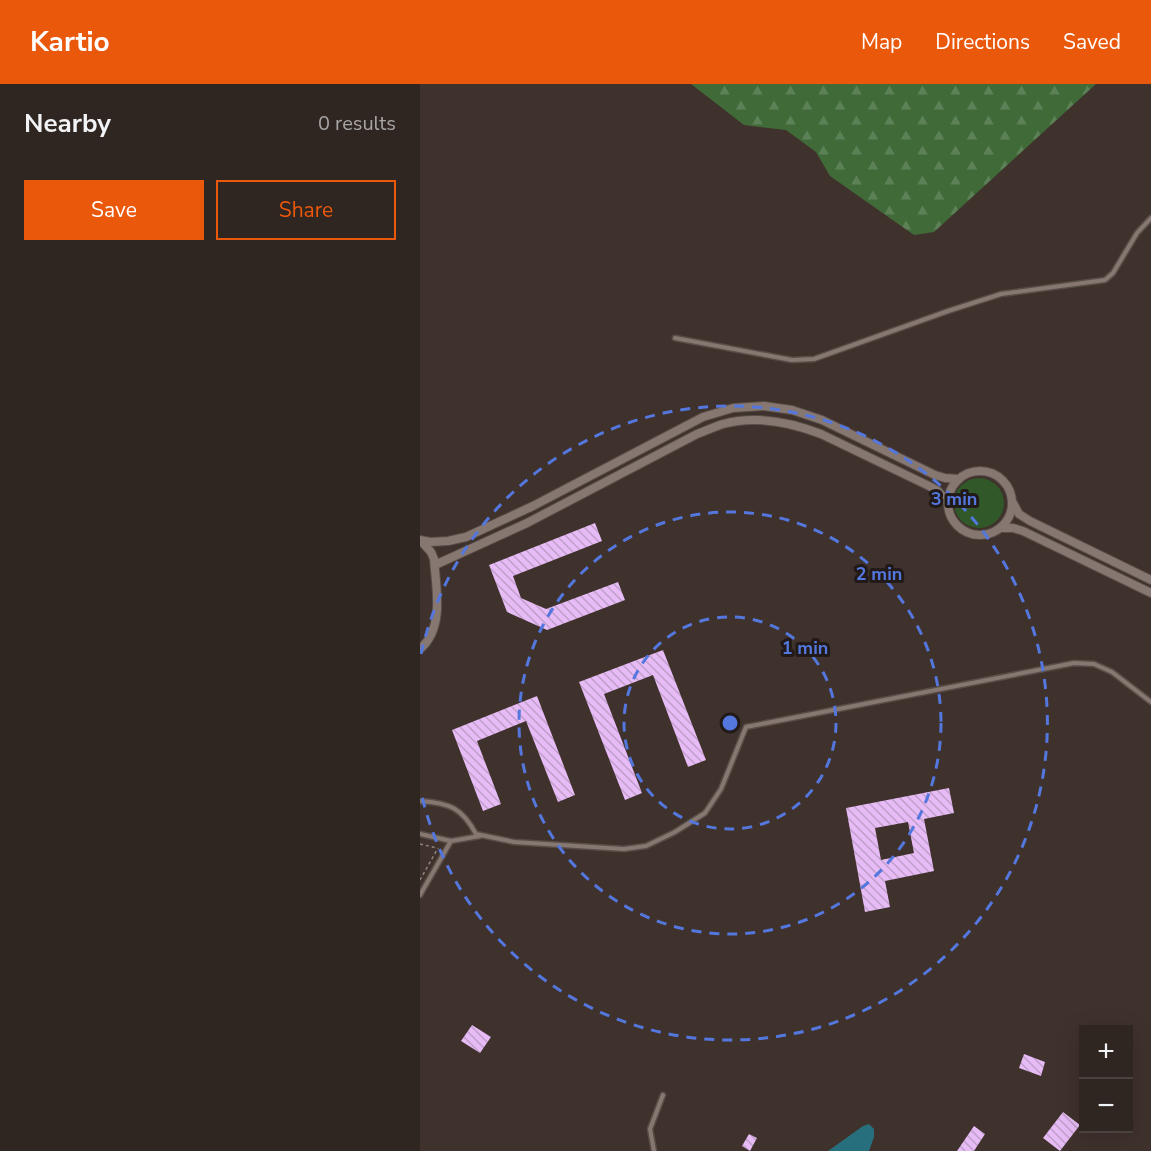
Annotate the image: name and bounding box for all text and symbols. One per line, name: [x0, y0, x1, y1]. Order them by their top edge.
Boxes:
text: Kartio: [30, 23, 110, 61]
text: Map: [861, 28, 902, 56]
text: Directions: [935, 28, 1030, 56]
text: Saved: [1063, 28, 1121, 56]
text: Nearby: [24, 106, 111, 141]
text: 0 results: [318, 110, 396, 137]
button: Save: [24, 180, 204, 240]
button: Share: [216, 180, 396, 240]
text: 3 min: [931, 487, 977, 511]
text: 2 min: [856, 562, 902, 586]
text: 1 min: [782, 636, 828, 660]
centre of rings: [720, 713, 740, 733]
map controls: [1079, 1025, 1133, 1133]
button: +: [1079, 1025, 1133, 1079]
button: −: [1079, 1079, 1133, 1133]

